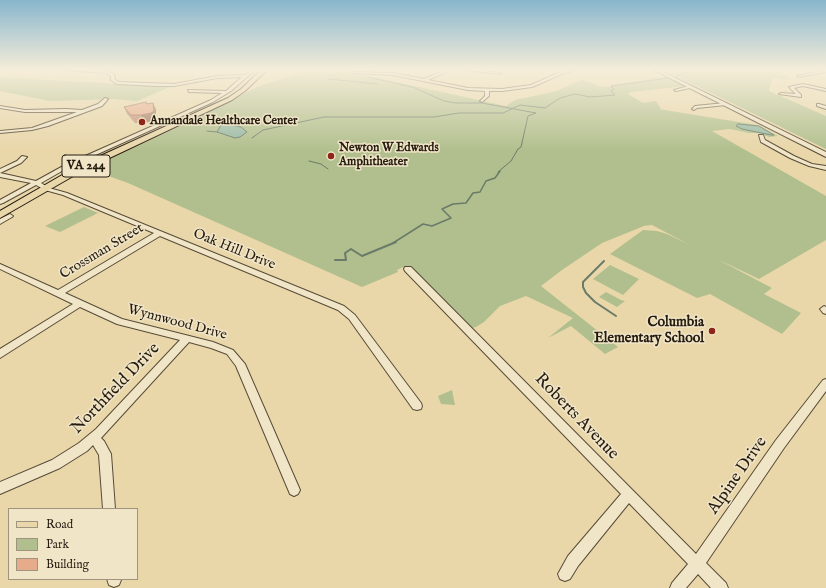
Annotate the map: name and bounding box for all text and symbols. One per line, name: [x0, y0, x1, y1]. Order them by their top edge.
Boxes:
place label: Annandale Healthcare Center: [150, 115, 297, 129]
marker: Annandale Healthcare Center: [137, 117, 147, 127]
place label: Newton W Edwards Amphitheater: [339, 142, 439, 170]
marker: Newton W Edwards Amphitheater: [326, 151, 336, 161]
road number: VA 244: [62, 155, 110, 177]
street label: Crossman Street: [57, 220, 147, 284]
street label: Oak Hill Drive: [190, 226, 278, 274]
street label: Wynnwood Drive: [125, 302, 229, 344]
place label: Columbia Elementary School: [594, 315, 704, 348]
marker: Columbia Elementary School: [707, 326, 717, 336]
street label: Northfield Drive: [67, 339, 165, 439]
street label: Roberts Avenue: [530, 369, 622, 465]
street label: Alpine Drive: [704, 433, 772, 519]
legend: [8, 508, 138, 580]
text: Road: [46, 517, 73, 532]
text: Park: [46, 537, 69, 552]
text: Building: [46, 557, 89, 572]

